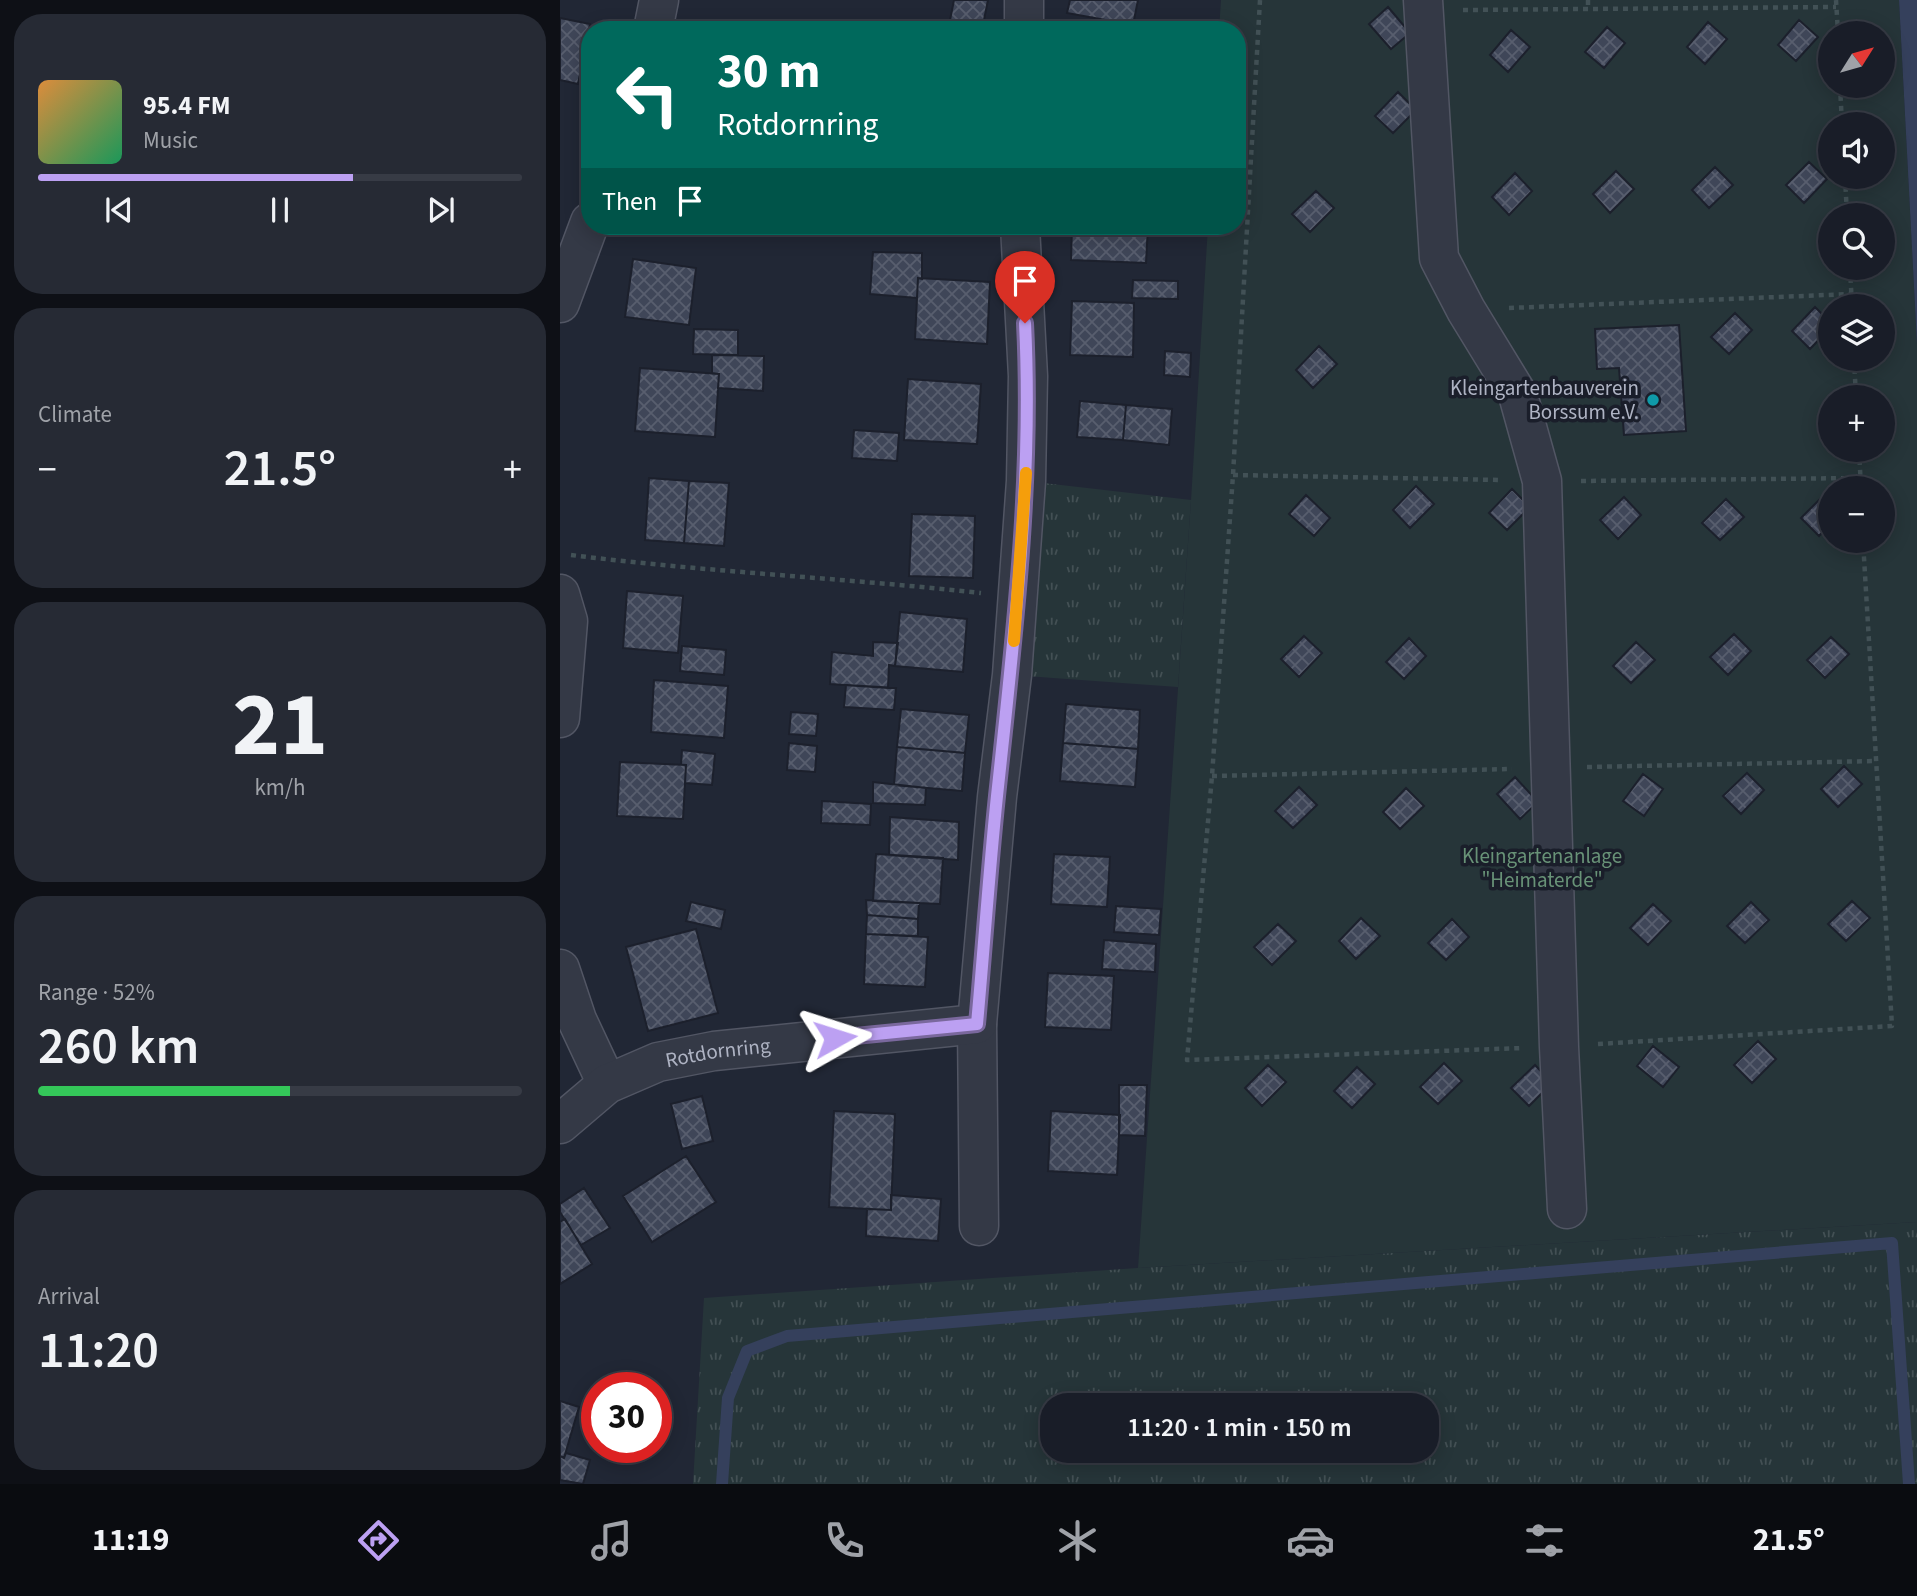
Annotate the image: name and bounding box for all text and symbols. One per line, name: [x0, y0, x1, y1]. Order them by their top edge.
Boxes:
north arrow: [1818, 21, 1895, 98]
map controls: [1818, 21, 1895, 553]
text: 30 m: [717, 37, 821, 107]
icon: left: [602, 49, 693, 140]
text: 95.4 FM: [143, 87, 231, 124]
text: Rotdornring: [717, 102, 878, 148]
button: sound: [1818, 112, 1895, 189]
text: Music: [143, 124, 198, 157]
icon: arrive: [671, 182, 709, 220]
text: Then: [602, 183, 657, 220]
icon: previous: [100, 191, 138, 229]
icon: pause: [261, 191, 299, 229]
icon: next: [422, 191, 460, 229]
button: search: [1818, 203, 1895, 280]
pin: [995, 251, 1055, 323]
icon: arrive: [1006, 262, 1044, 300]
button: layers: [1818, 294, 1895, 371]
place label: Kleingartenbauverein Borssum e.V.: [1450, 373, 1639, 427]
button: +: [1818, 385, 1895, 462]
marker: Kleingartenbauverein Borssum e.V.: [1645, 392, 1661, 408]
text: Climate: [38, 398, 112, 431]
text: 21.5°: [224, 432, 336, 506]
text: −: [38, 443, 57, 497]
text: +: [503, 443, 522, 497]
button: −: [1818, 476, 1895, 553]
text: 21: [232, 661, 328, 790]
text: km/h: [254, 771, 306, 804]
park label: Kleingartenanlage "Heimaterde": [1462, 841, 1622, 895]
text: Range · 52%: [38, 976, 155, 1009]
position arrow: [798, 1001, 872, 1075]
text: 260 km: [38, 1010, 199, 1084]
street label: Rotdornring: [663, 1030, 772, 1075]
text: Arrival: [38, 1280, 100, 1313]
text: 11:20: [38, 1314, 159, 1388]
speed limit sign: 30: [581, 1372, 672, 1463]
text: 11:20 · 1 min · 150 m: [1127, 1409, 1352, 1446]
icon: directions: [354, 1516, 403, 1565]
icon: music: [587, 1516, 636, 1565]
icon: phone: [820, 1516, 869, 1565]
icon: climate: [1053, 1516, 1102, 1565]
icon: car: [1286, 1516, 1335, 1565]
icon: filters: [1520, 1516, 1569, 1565]
text: 11:19: [92, 1517, 169, 1563]
text: 21.5°: [1753, 1517, 1825, 1563]

